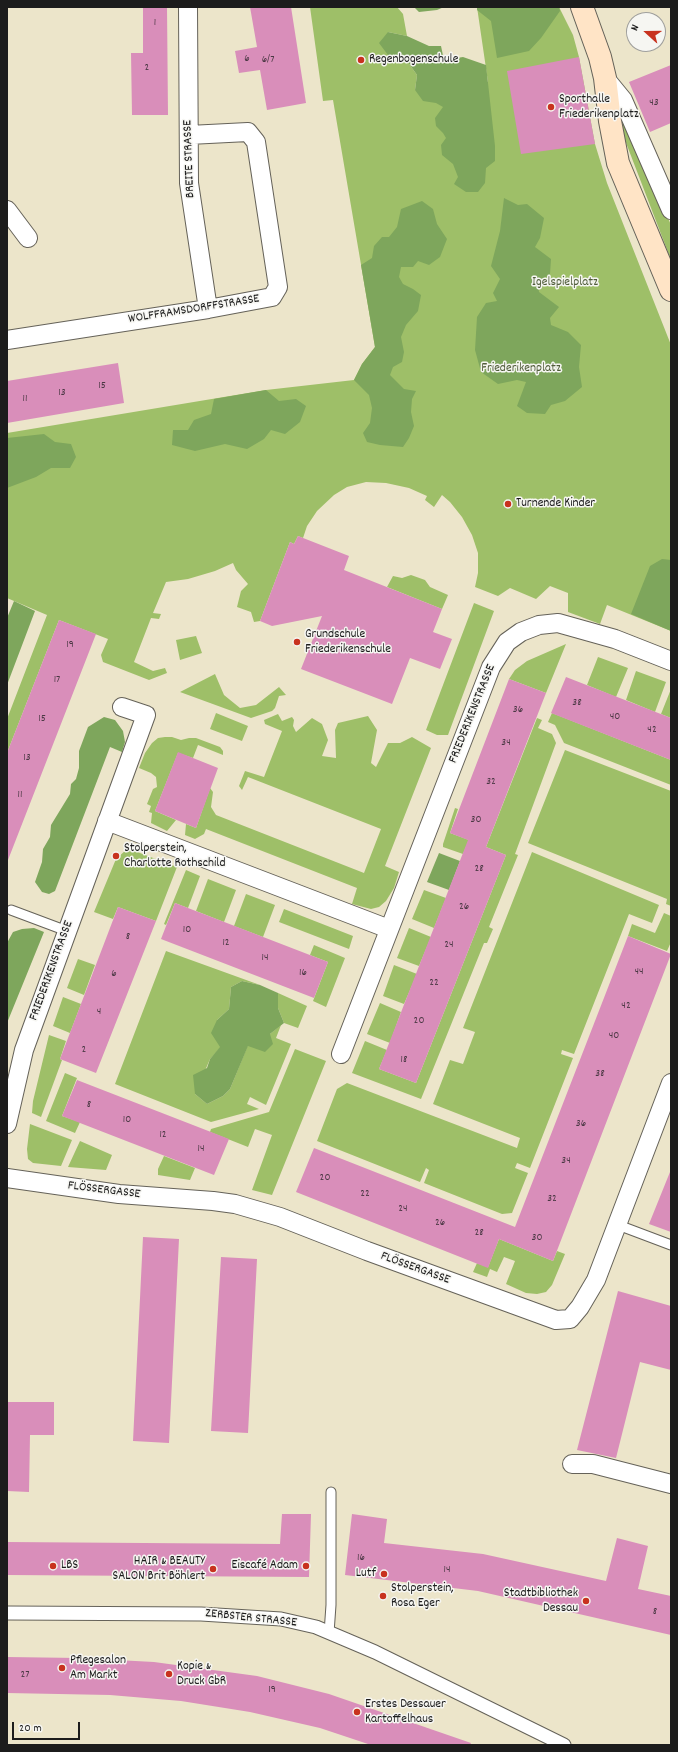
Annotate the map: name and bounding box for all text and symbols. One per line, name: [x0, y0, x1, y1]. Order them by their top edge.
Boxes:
north arrow: [626, 12, 666, 52]
house number: 1: [154, 16, 156, 30]
text: N: [627, 23, 644, 33]
house number: 6: [244, 52, 250, 66]
place label: Regenbogenschule: [369, 52, 458, 68]
house number: 6/7: [262, 53, 274, 67]
marker: Regenbogenschule: [356, 55, 366, 65]
house number: 2: [145, 61, 149, 75]
place label: Sporthalle Friederikenplatz: [559, 92, 639, 123]
house number: 43: [649, 96, 659, 110]
marker: Sporthalle Friederikenplatz: [546, 102, 556, 112]
street label: BREITE STRASSE: [181, 120, 199, 198]
park label: Igelspielplatz: [532, 275, 598, 291]
street label: WOLFFRAMSDORFFSTRASSE: [127, 292, 261, 328]
park label: Friederikenplatz: [481, 361, 561, 377]
house number: 15: [98, 379, 106, 393]
house number: 13: [58, 386, 66, 400]
house number: 11: [23, 392, 27, 406]
place label: Turnende Kinder: [516, 496, 595, 512]
marker: Turnende Kinder: [503, 499, 513, 509]
place label: Grundschule Friederikenschule: [305, 627, 391, 658]
marker: Grundschule Friederikenschule: [292, 637, 302, 647]
house number: 19: [66, 638, 74, 652]
street label: FRIEDERIKENSTRASSE: [446, 662, 500, 766]
house number: 17: [54, 673, 60, 687]
house number: 38: [572, 696, 582, 710]
house number: 36: [513, 703, 523, 717]
house number: 40: [610, 710, 620, 724]
house number: 15: [38, 712, 46, 726]
house number: 42: [647, 723, 657, 737]
house number: 34: [501, 736, 511, 750]
house number: 13: [23, 751, 31, 765]
house number: 32: [486, 775, 496, 789]
house number: 11: [18, 788, 22, 802]
house number: 30: [471, 813, 481, 827]
place label: Stolperstein, Charlotte Rothschild: [124, 841, 226, 872]
marker: Stolperstein, Charlotte Rothschild: [111, 851, 121, 861]
house number: 28: [474, 862, 484, 876]
house number: 26: [459, 900, 469, 914]
street label: FRIEDERIKENSTRASSE: [27, 919, 77, 1023]
house number: 10: [183, 923, 191, 937]
house number: 8: [126, 930, 130, 944]
house number: 12: [222, 936, 230, 950]
house number: 24: [444, 938, 454, 952]
house number: 14: [262, 951, 268, 965]
house number: 44: [634, 965, 644, 979]
house number: 16: [299, 966, 307, 980]
house number: 6: [111, 967, 117, 981]
house number: 22: [429, 976, 439, 990]
house number: 42: [621, 999, 631, 1013]
house number: 4: [97, 1005, 101, 1019]
house number: 20: [414, 1014, 424, 1028]
house number: 40: [609, 1029, 619, 1043]
house number: 2: [82, 1043, 86, 1057]
house number: 18: [401, 1053, 407, 1067]
house number: 38: [595, 1067, 605, 1081]
house number: 8: [87, 1098, 91, 1112]
house number: 10: [123, 1113, 131, 1127]
house number: 36: [576, 1117, 586, 1131]
house number: 12: [159, 1128, 167, 1142]
house number: 14: [198, 1142, 204, 1156]
house number: 34: [561, 1154, 571, 1168]
house number: 20: [320, 1171, 330, 1185]
street label: FLÖSSERGASSE: [67, 1179, 141, 1203]
house number: 22: [360, 1187, 370, 1201]
house number: 32: [547, 1192, 557, 1206]
house number: 24: [398, 1202, 408, 1216]
house number: 26: [435, 1216, 445, 1230]
house number: 28: [474, 1226, 484, 1240]
house number: 30: [532, 1231, 542, 1245]
street label: FLÖSSERGASSE: [378, 1249, 452, 1289]
house number: 16: [357, 1551, 365, 1565]
place label: HAIR & BEAUTY SALON Brit Böhlert: [113, 1554, 205, 1585]
place label: LBS: [61, 1558, 78, 1574]
place label: Eiscafé Adam: [232, 1558, 298, 1574]
marker: LBS: [48, 1561, 58, 1571]
marker: Eiscafé Adam: [301, 1561, 311, 1571]
house number: 14: [444, 1563, 450, 1577]
marker: HAIR & BEAUTY SALON Brit Böhlert: [208, 1564, 218, 1574]
place label: Lutf: [356, 1566, 376, 1582]
marker: Lutf: [379, 1569, 389, 1579]
place label: Stolperstein, Rosa Eger: [391, 1581, 454, 1612]
place label: Stadtbibliothek Dessau: [504, 1586, 578, 1617]
marker: Stolperstein, Rosa Eger: [378, 1591, 388, 1601]
marker: Stadtbibliothek Dessau: [581, 1596, 591, 1606]
house number: 8: [653, 1605, 657, 1619]
street label: ZERBSTER STRASSE: [204, 1606, 298, 1632]
place label: Pflegesalon Am Markt: [70, 1653, 126, 1684]
place label: Kopie & Druck GbR: [177, 1659, 226, 1690]
marker: Pflegesalon Am Markt: [57, 1663, 67, 1673]
house number: 27: [20, 1668, 30, 1682]
marker: Kopie & Druck GbR: [164, 1669, 174, 1679]
house number: 19: [268, 1683, 276, 1697]
place label: Erstes Dessauer Kartoffelhaus: [365, 1697, 446, 1728]
marker: Erstes Dessauer Kartoffelhaus: [352, 1707, 362, 1717]
scale bar: [14, 1714, 82, 1740]
text: 20 m: [19, 1720, 42, 1737]

